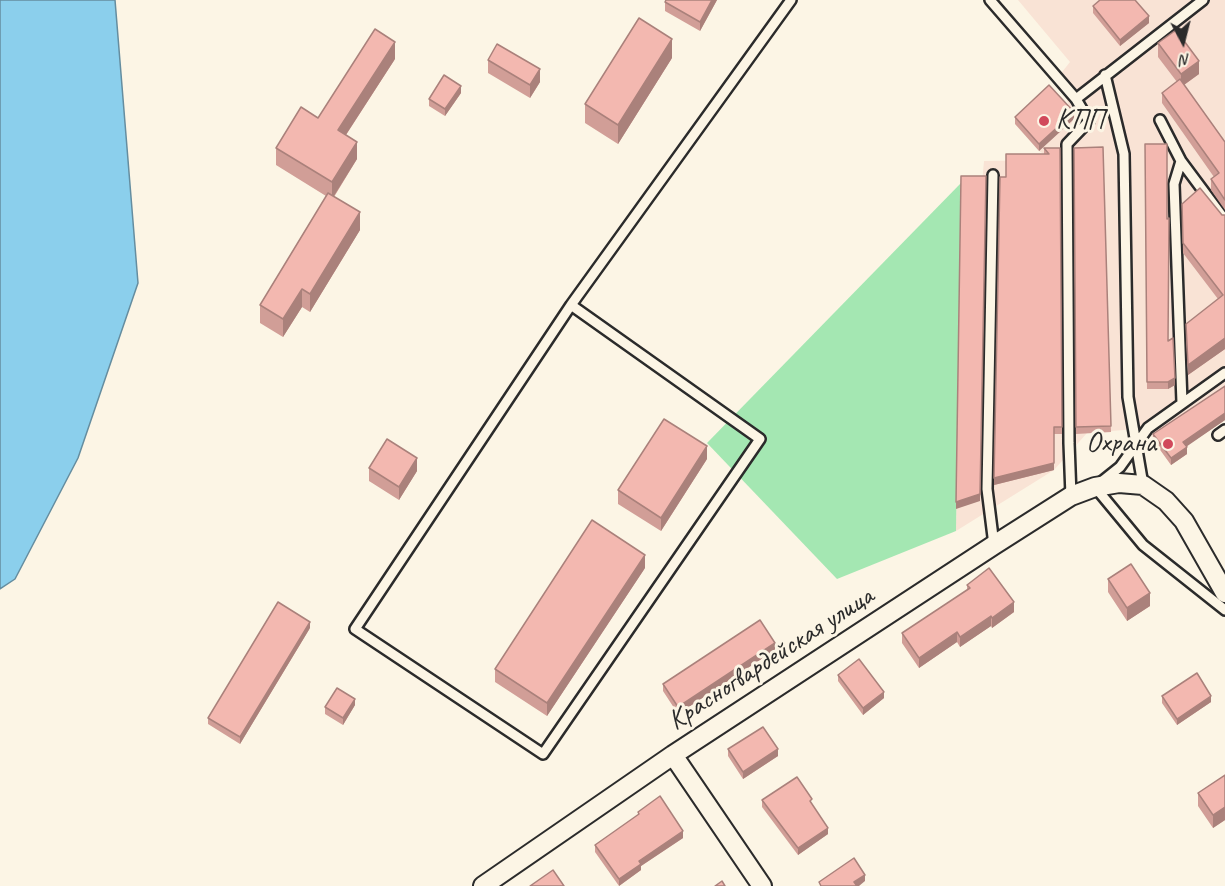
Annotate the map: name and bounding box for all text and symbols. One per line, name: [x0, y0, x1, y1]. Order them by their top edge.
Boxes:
north arrow: [1153, 12, 1213, 72]
text: N: [1179, 49, 1191, 70]
place label: КПП: [1056, 104, 1104, 138]
marker: КПП: [1037, 114, 1051, 128]
place label: Охрана: [1086, 427, 1156, 461]
marker: Охрана: [1161, 437, 1175, 451]
street label: Красногвардейская улица: [662, 580, 880, 738]

